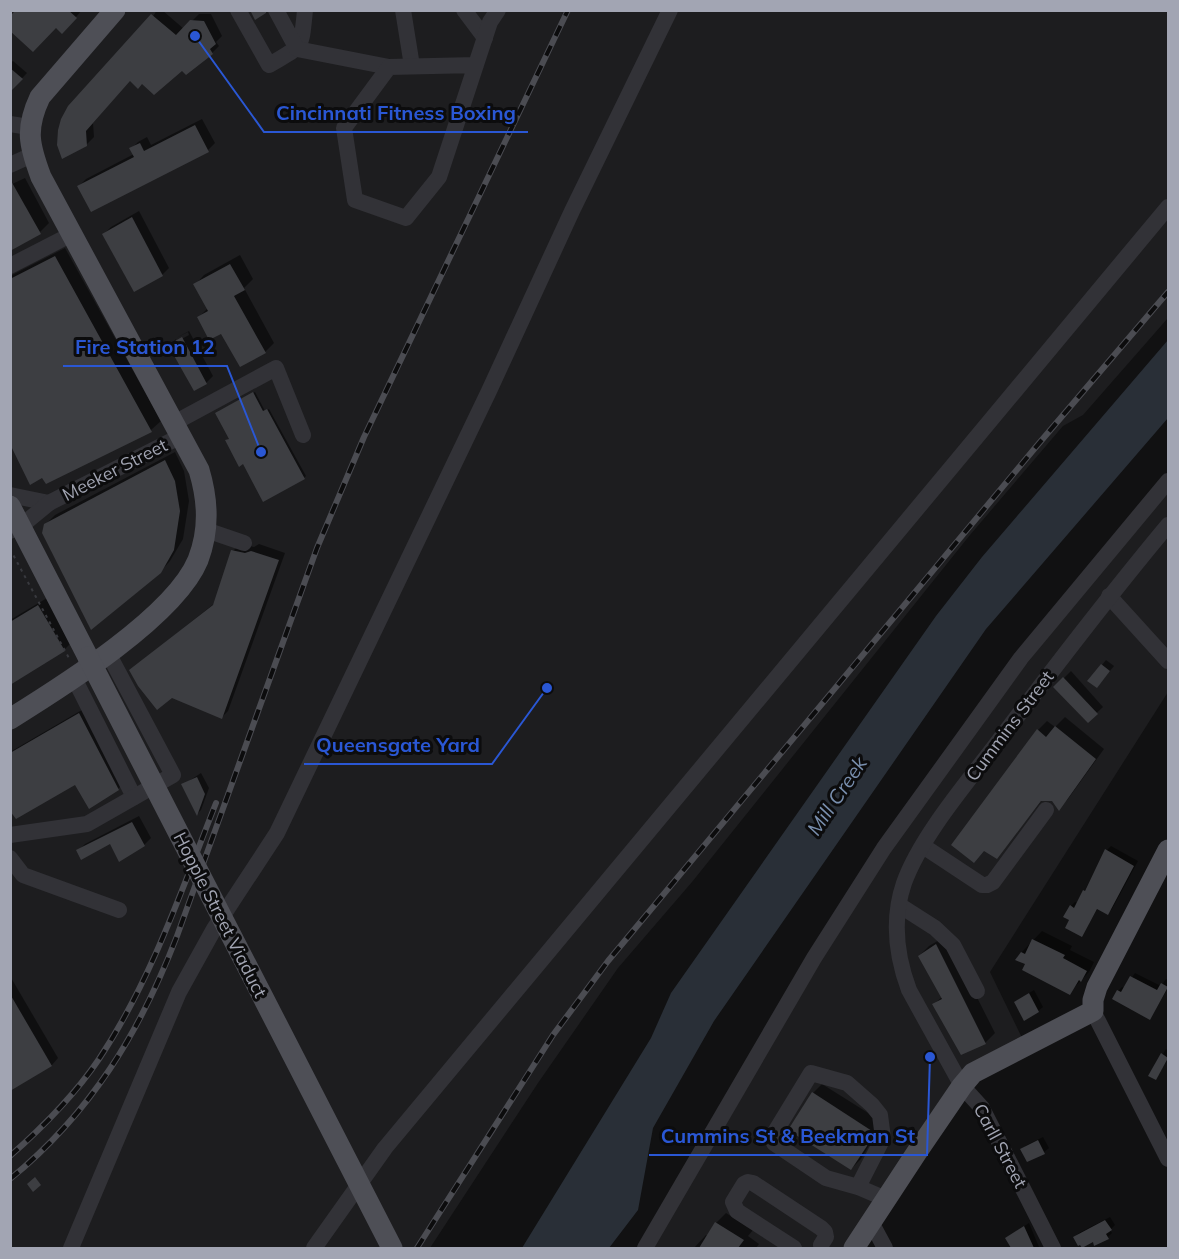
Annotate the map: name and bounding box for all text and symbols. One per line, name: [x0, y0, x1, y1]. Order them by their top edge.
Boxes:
callout: Cincinnati Fitness Boxing: [264, 94, 528, 132]
text: Cincinnati Fitness Boxing: [276, 100, 516, 125]
callout: Fire Station 12: [63, 328, 227, 366]
text: Fire Station 12: [75, 334, 215, 359]
street label: Meeker Street: [58, 433, 171, 506]
street label: Cummins Street: [961, 666, 1059, 785]
callout: Queensgate Yard: [304, 726, 492, 764]
text: Queensgate Yard: [316, 732, 480, 757]
water label: Mill Creek: [801, 751, 872, 840]
street label: Hopple Street Viaduct: [169, 828, 272, 1002]
street label: Carll Street: [969, 1100, 1032, 1192]
callout: Cummins St & Beekman St: [649, 1117, 927, 1155]
text: Cummins St & Beekman St: [661, 1123, 916, 1148]

